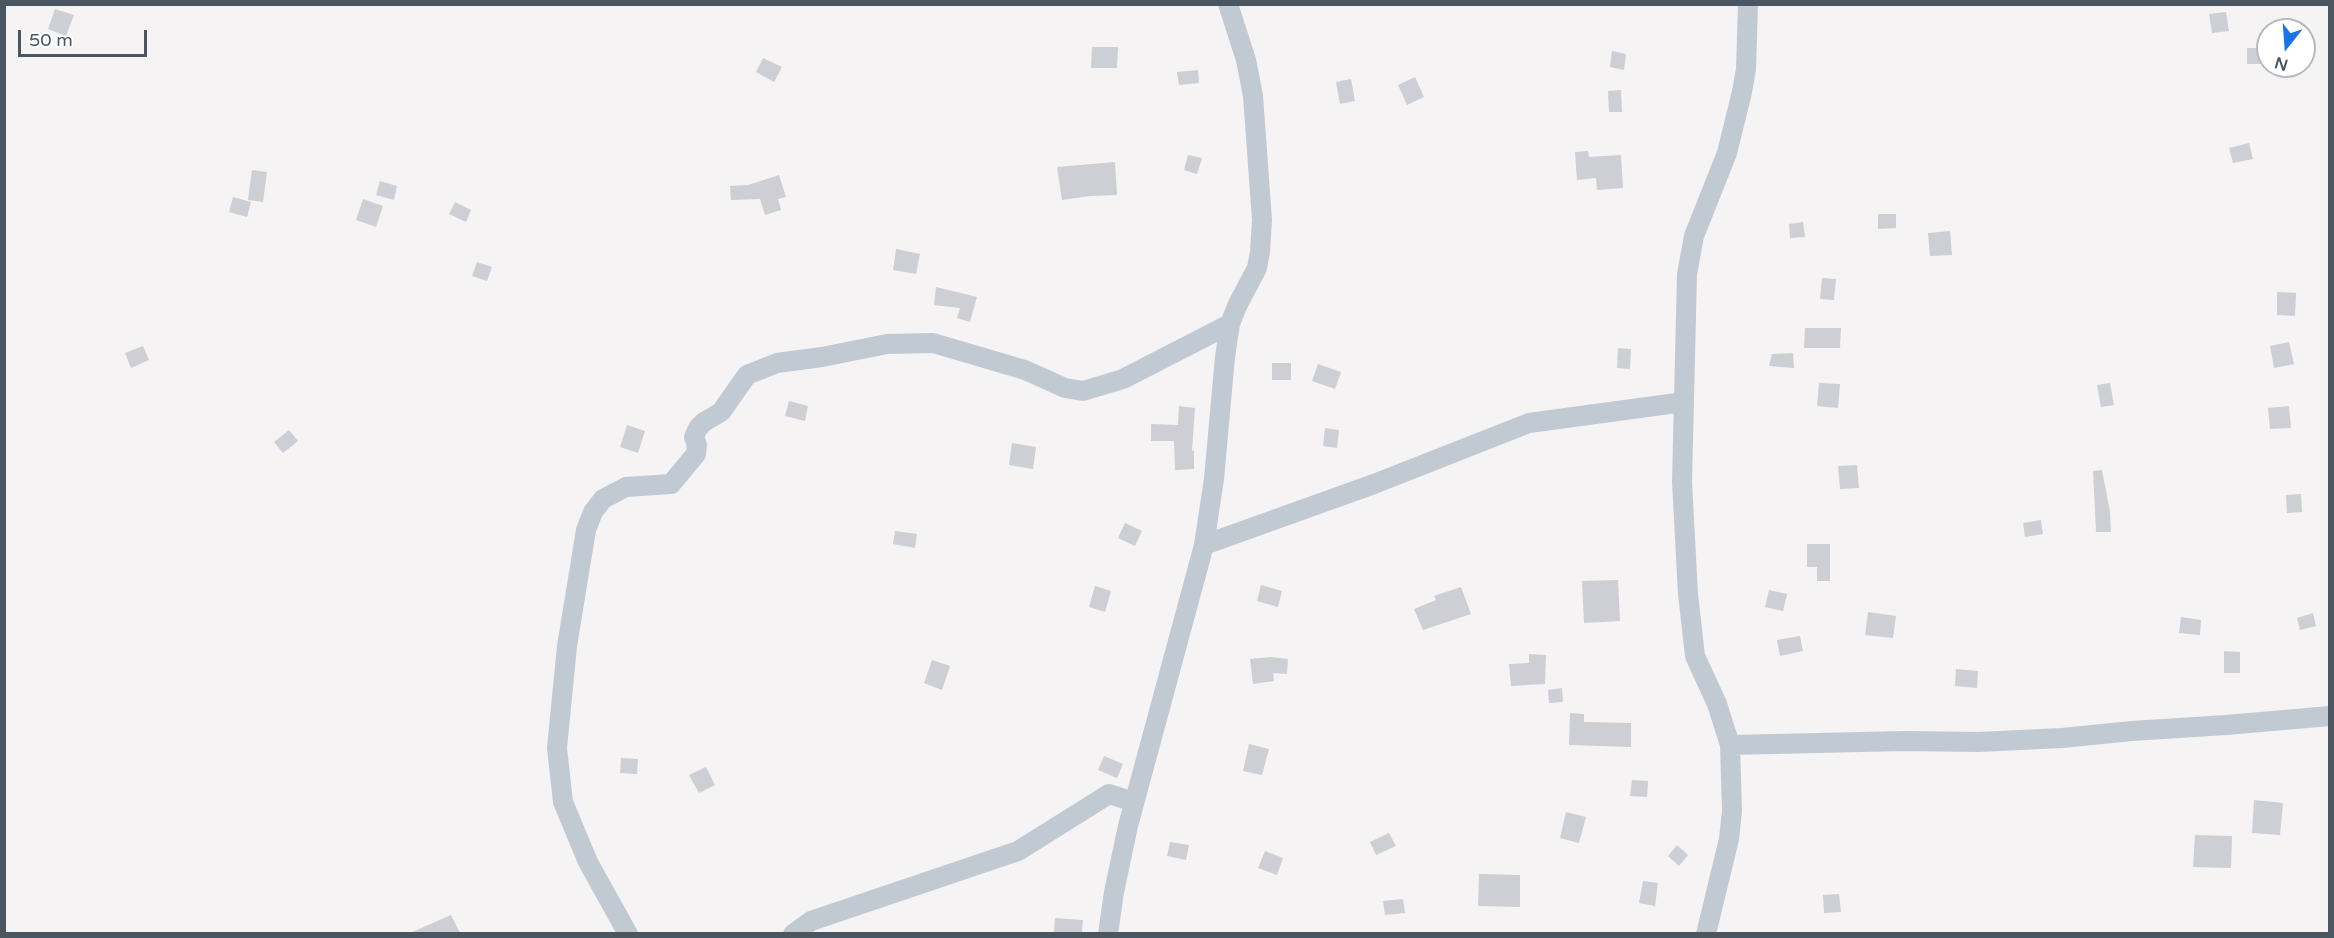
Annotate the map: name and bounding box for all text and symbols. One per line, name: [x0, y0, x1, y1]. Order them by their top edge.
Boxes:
scale bar: [21, 18, 150, 56]
north arrow: [2256, 18, 2316, 78]
text: 50 m: [29, 29, 73, 51]
text: N: [2272, 52, 2290, 75]

